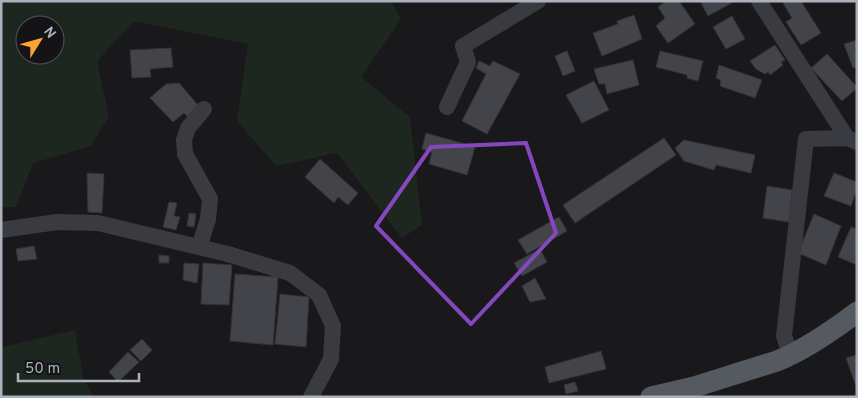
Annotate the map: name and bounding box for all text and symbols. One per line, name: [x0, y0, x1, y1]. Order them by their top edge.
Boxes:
north arrow: [15, 15, 65, 65]
text: N: [39, 24, 59, 42]
scale bar: [18, 350, 139, 382]
text: 50 m: [25, 360, 60, 379]

